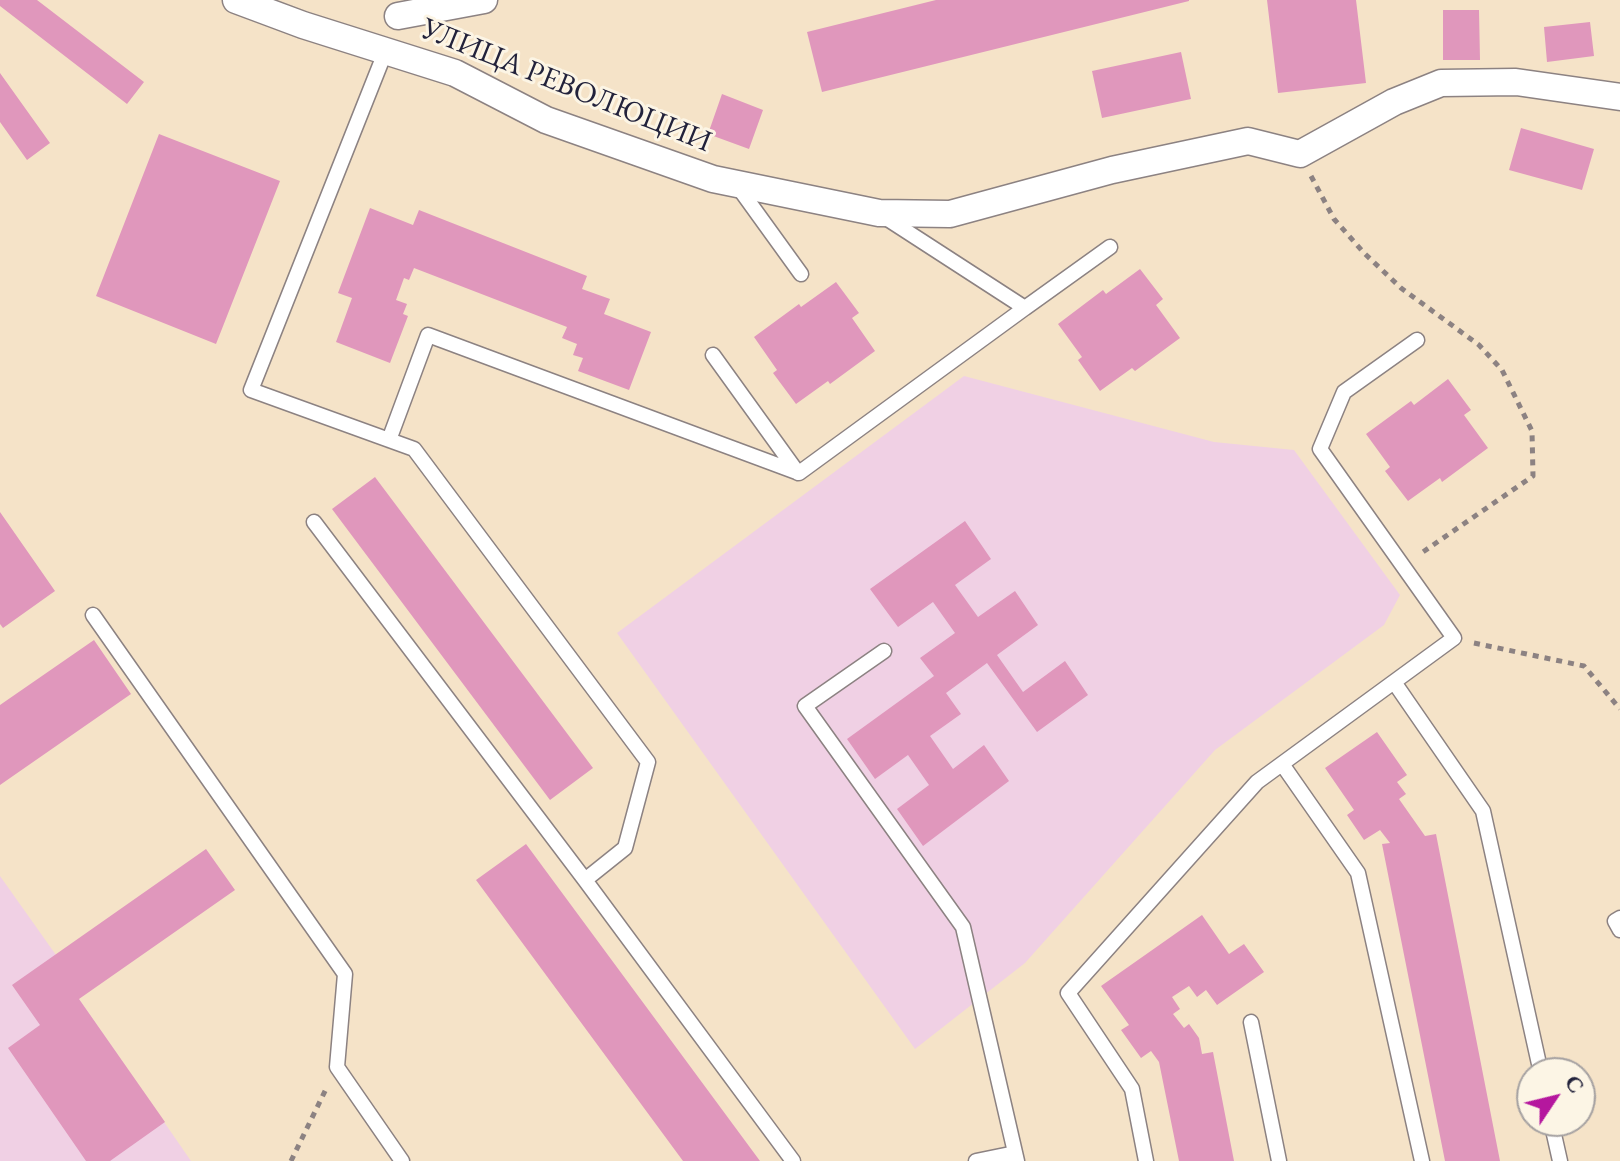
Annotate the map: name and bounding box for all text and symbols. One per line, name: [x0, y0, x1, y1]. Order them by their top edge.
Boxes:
street label: УЛИЦА РЕВОЛЮЦИИ: [416, 11, 716, 161]
north arrow: [1516, 1057, 1596, 1137]
text: С: [1558, 1069, 1591, 1099]

